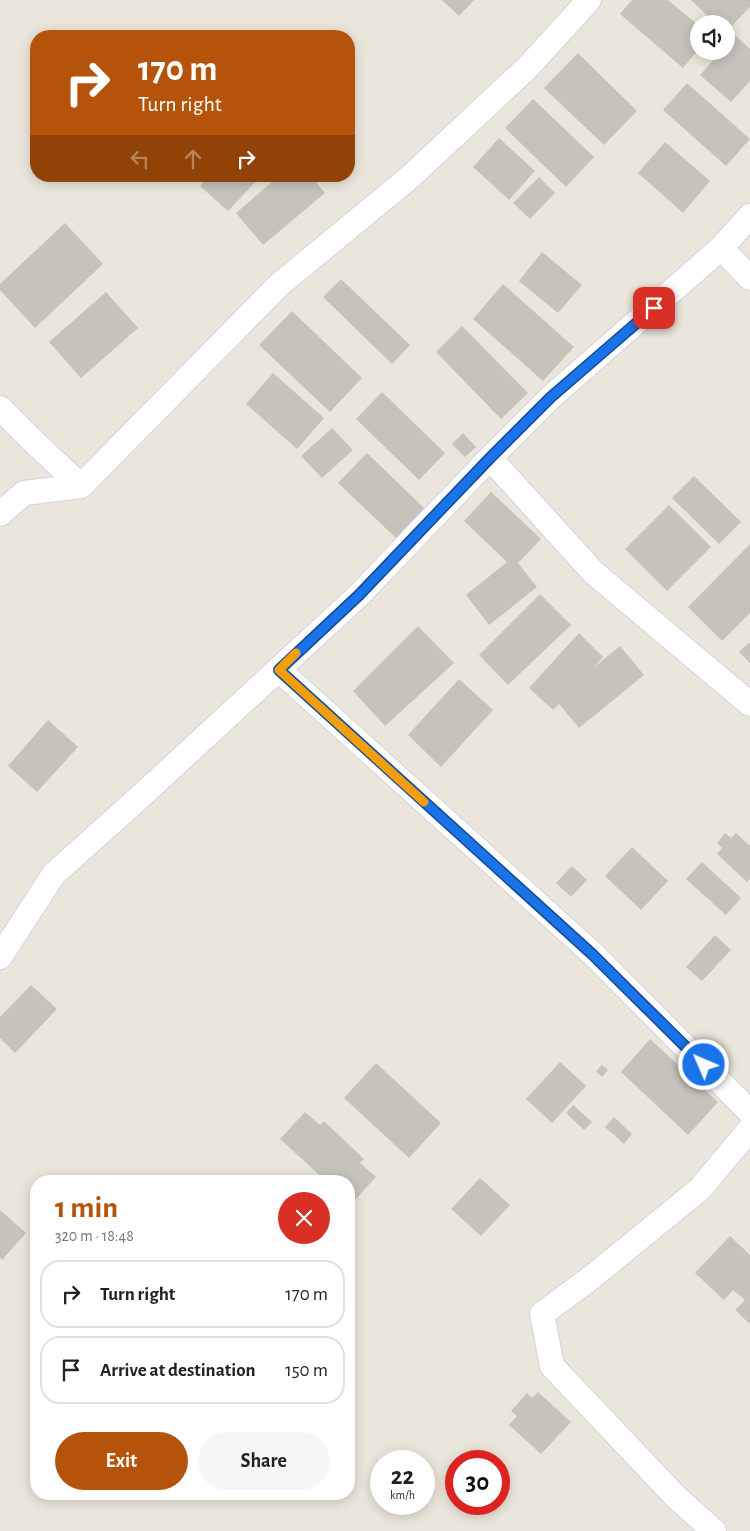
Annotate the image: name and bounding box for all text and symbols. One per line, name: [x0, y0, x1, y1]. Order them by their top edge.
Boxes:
map controls: [690, 15, 735, 60]
button: sound: [690, 15, 735, 60]
icon: right: [55, 50, 120, 115]
text: 170 m: [138, 52, 218, 87]
text: Turn right: [138, 93, 222, 115]
icon: left: [126, 145, 154, 173]
icon: ahead: [179, 145, 207, 173]
icon: right: [232, 145, 260, 173]
pin: [633, 287, 675, 329]
icon: arrive: [640, 294, 668, 322]
position arrow: [677, 1038, 729, 1090]
button: close: [278, 1192, 330, 1244]
text: 1 min: [55, 1193, 118, 1223]
text: 320 m · 18:48: [55, 1228, 134, 1244]
icon: right: [57, 1280, 85, 1308]
text: Turn right: [100, 1285, 175, 1304]
text: 170 m: [285, 1285, 328, 1304]
icon: arrive: [57, 1356, 85, 1384]
text: Arrive at destination: [100, 1361, 256, 1380]
text: 150 m: [285, 1361, 328, 1380]
button: Exit: [55, 1432, 188, 1490]
button: Share: [198, 1432, 330, 1490]
speed limit sign: 30: [445, 1450, 510, 1515]
text: 22: [391, 1464, 414, 1489]
text: km/h: [390, 1489, 415, 1501]

